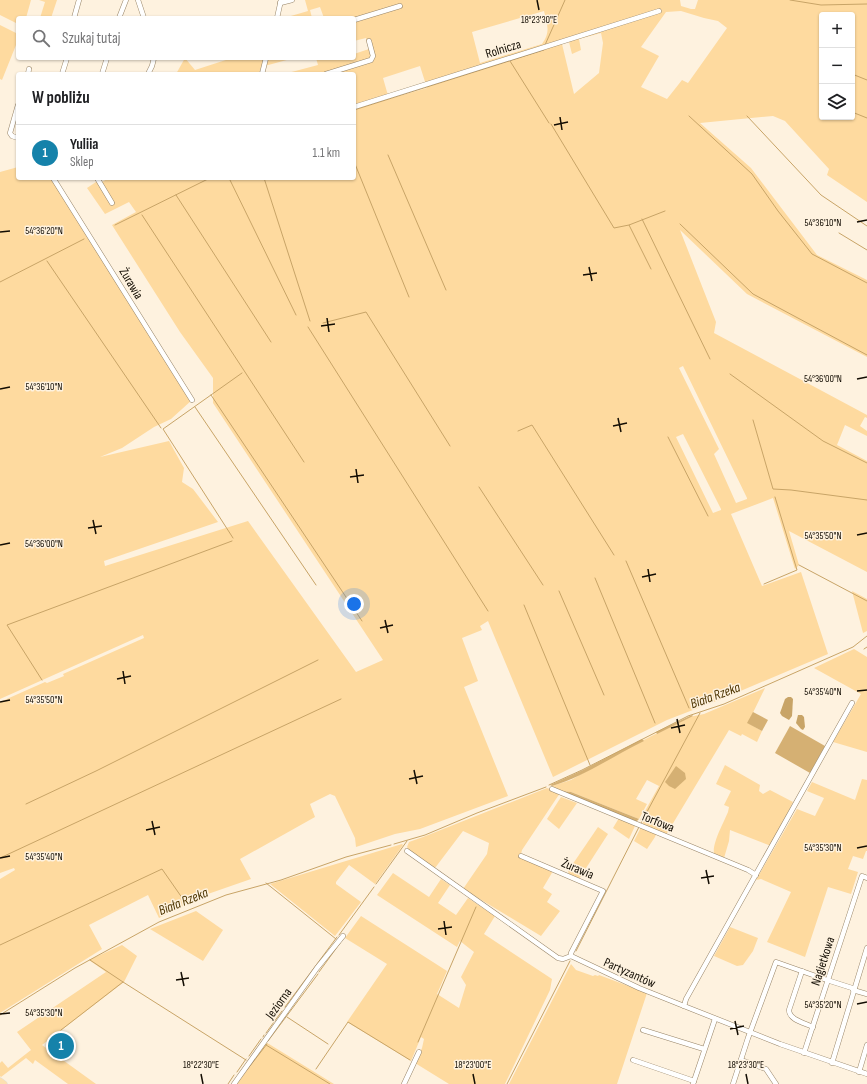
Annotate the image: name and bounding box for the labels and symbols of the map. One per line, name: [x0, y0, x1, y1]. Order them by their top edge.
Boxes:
text: 18°23'30"E: [521, 14, 557, 26]
street label: Rolnicza: [484, 36, 523, 62]
text: 54°36'10"N: [805, 217, 841, 229]
text: 54°36'20"N: [25, 225, 63, 237]
street label: Żurawia: [116, 264, 148, 302]
text: 54°36'00"N: [804, 373, 842, 385]
text: 54°36'10"N: [26, 381, 62, 393]
text: 54°35'50"N: [804, 530, 842, 542]
text: 54°36'00"N: [25, 538, 63, 550]
your location: [344, 594, 364, 614]
water label: Biała Rzeka: [688, 678, 743, 712]
text: 54°35'40"N: [804, 686, 842, 698]
text: 54°35'50"N: [25, 694, 63, 706]
street label: Torfowa: [639, 808, 677, 836]
text: 54°35'30"N: [804, 842, 842, 854]
text: 54°35'40"N: [25, 851, 63, 863]
street label: Żurawia: [559, 854, 597, 883]
water label: Biała Rzeka: [156, 884, 211, 919]
street label: Nagietkowa: [808, 935, 838, 988]
street label: Partyzantów: [601, 954, 659, 992]
street label: Jeziorna: [262, 985, 295, 1023]
text: 54°35'20"N: [804, 999, 842, 1011]
text: 54°35'30"N: [25, 1007, 63, 1019]
pin: 1: [48, 1031, 74, 1061]
text: 18°22'30"E: [183, 1059, 219, 1071]
text: 18°23'00"E: [455, 1059, 491, 1071]
text: 18°23'30"E: [728, 1059, 764, 1071]

